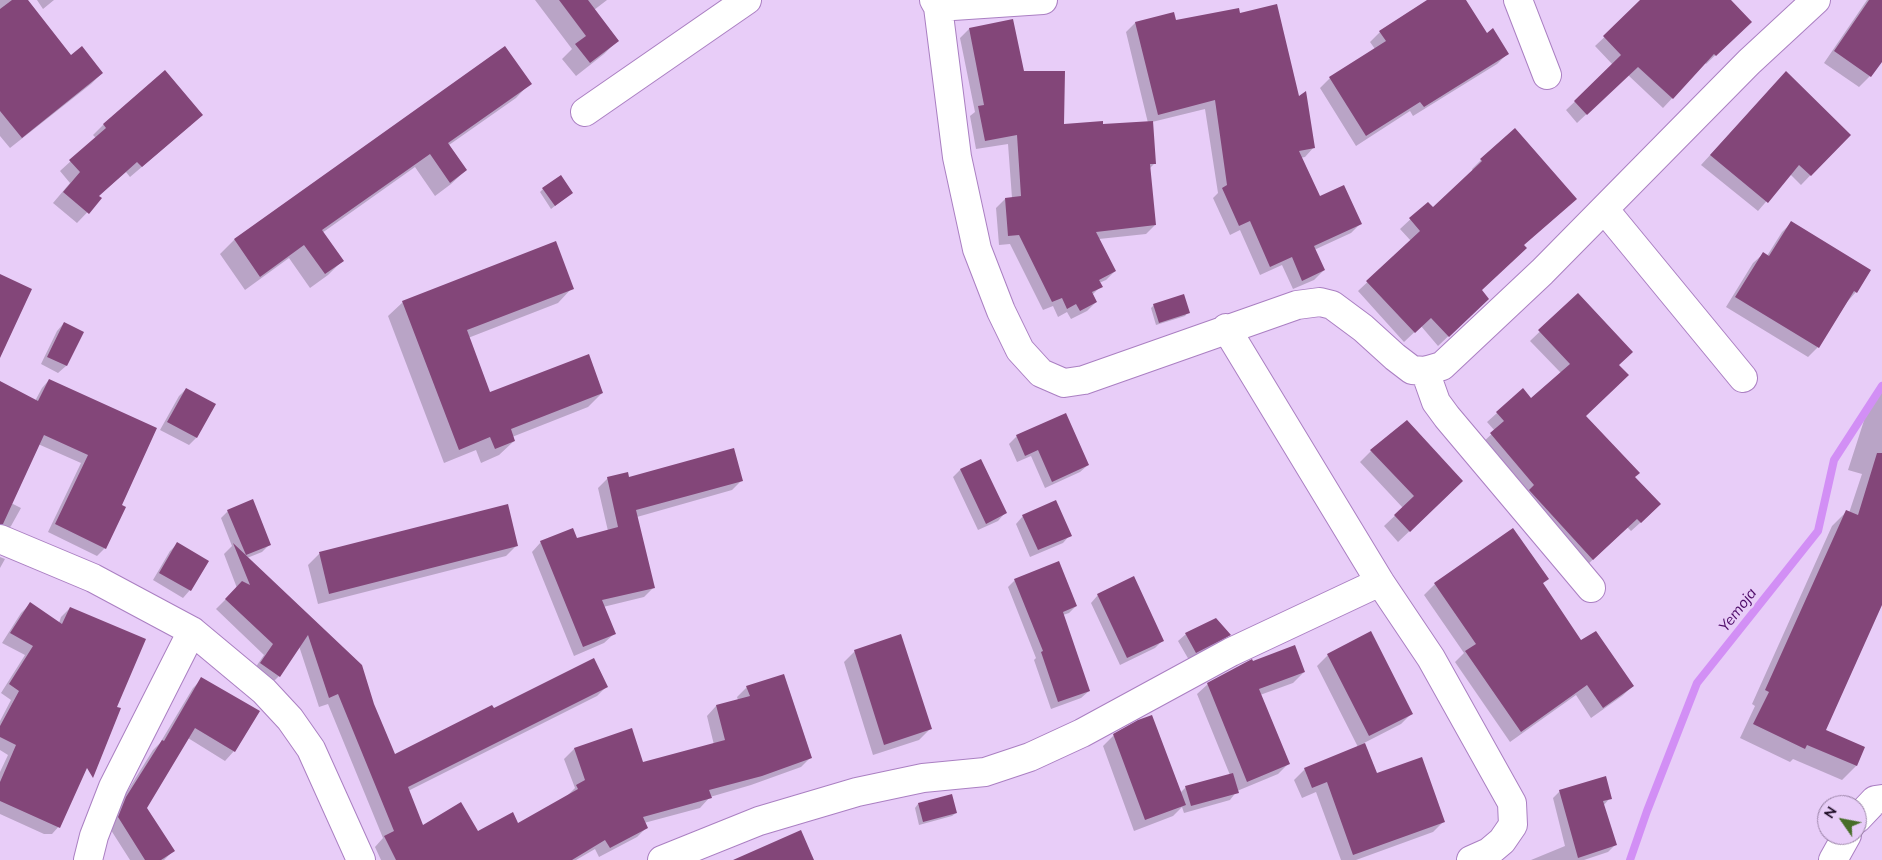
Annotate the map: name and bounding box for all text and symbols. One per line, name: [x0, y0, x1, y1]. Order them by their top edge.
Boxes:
water label: Yemoja: [1715, 585, 1761, 635]
north arrow: [1817, 795, 1867, 845]
text: N: [1820, 803, 1841, 822]

